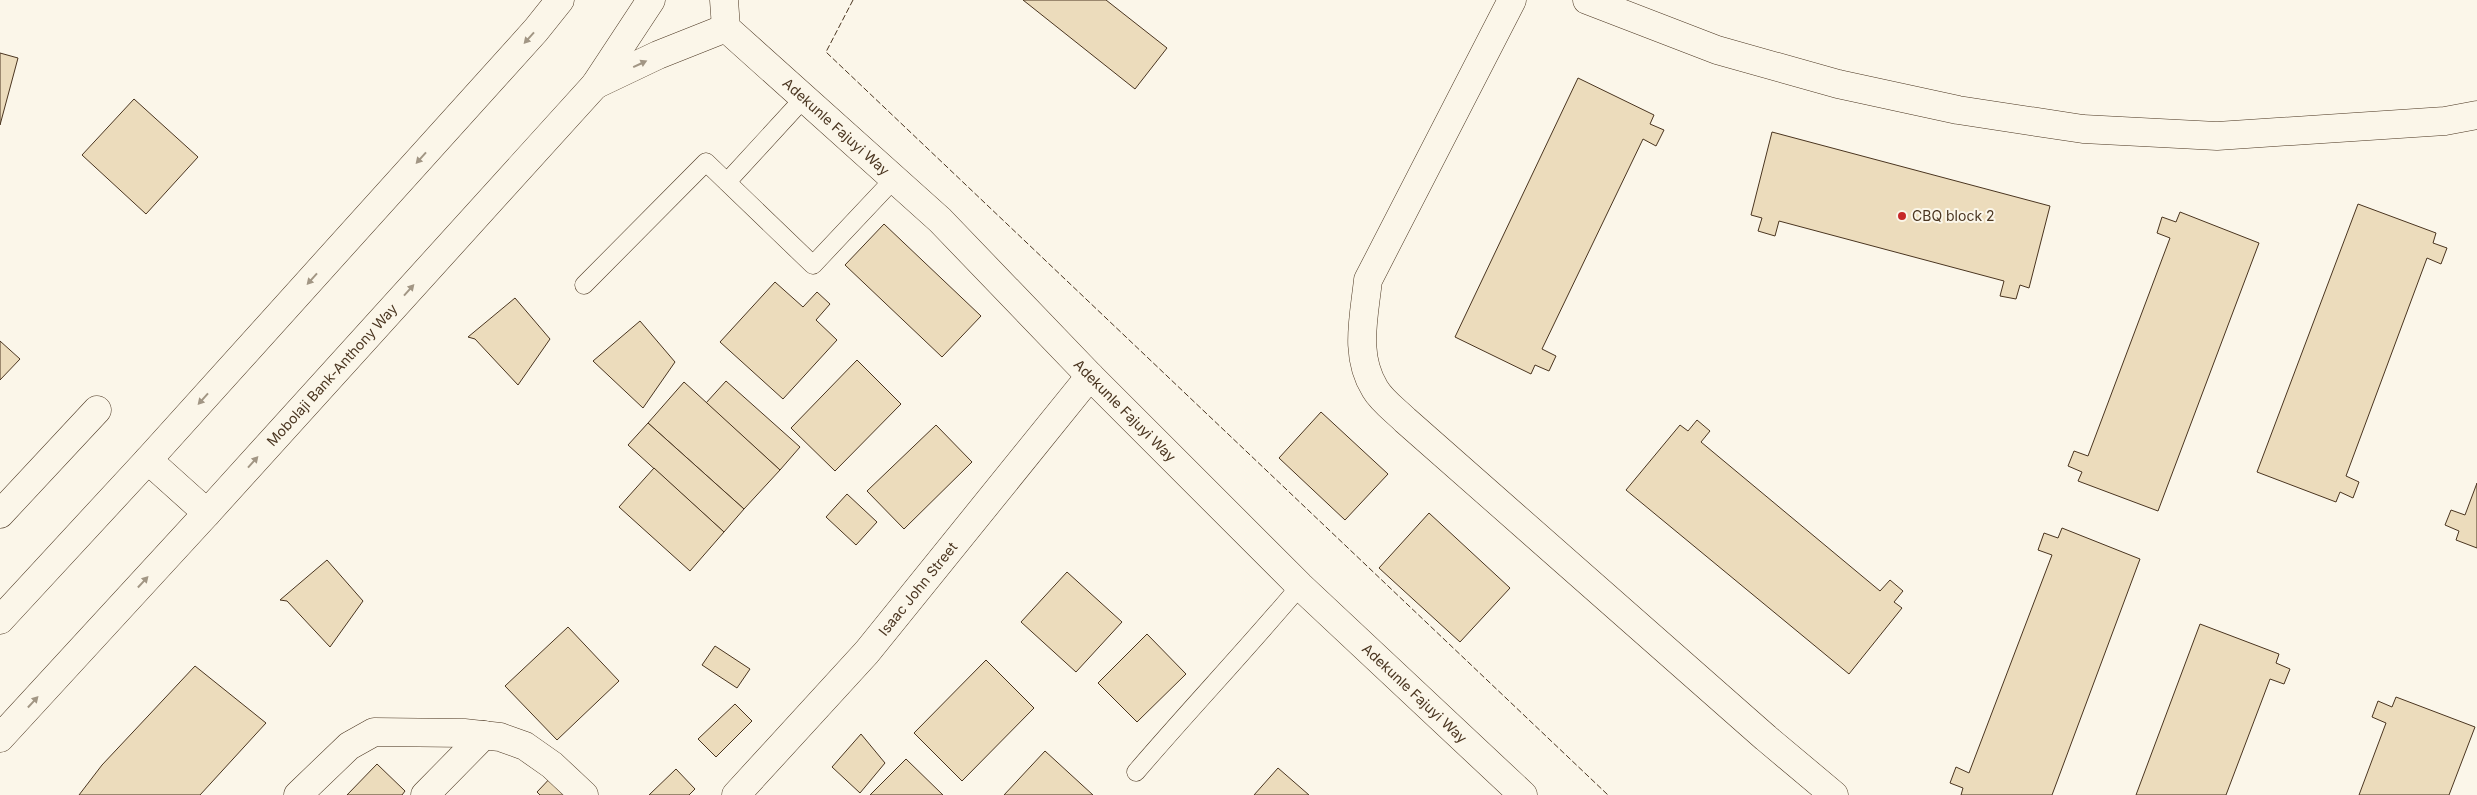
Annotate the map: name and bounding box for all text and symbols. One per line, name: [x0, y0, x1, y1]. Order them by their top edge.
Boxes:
one-way arrow: [524, 31, 535, 44]
one-way arrow: [632, 60, 647, 69]
street label: Adekunle Fajuyi Way: [780, 74, 893, 179]
one-way arrow: [415, 152, 426, 165]
place label: CBQ block 2: [1912, 207, 1995, 224]
marker: CBQ block 2: [1896, 210, 1908, 222]
one-way arrow: [306, 272, 317, 285]
one-way arrow: [403, 285, 415, 297]
street label: Mobolaji Bank-Anthony Way: [263, 300, 401, 449]
street label: Adekunle Fajuyi Way: [1071, 356, 1180, 465]
one-way arrow: [197, 393, 208, 406]
one-way arrow: [247, 457, 259, 469]
street label: Isaac John Street: [875, 538, 961, 639]
one-way arrow: [137, 577, 149, 589]
street label: Adekunle Fajuyi Way: [1359, 640, 1471, 746]
one-way arrow: [27, 696, 39, 708]

